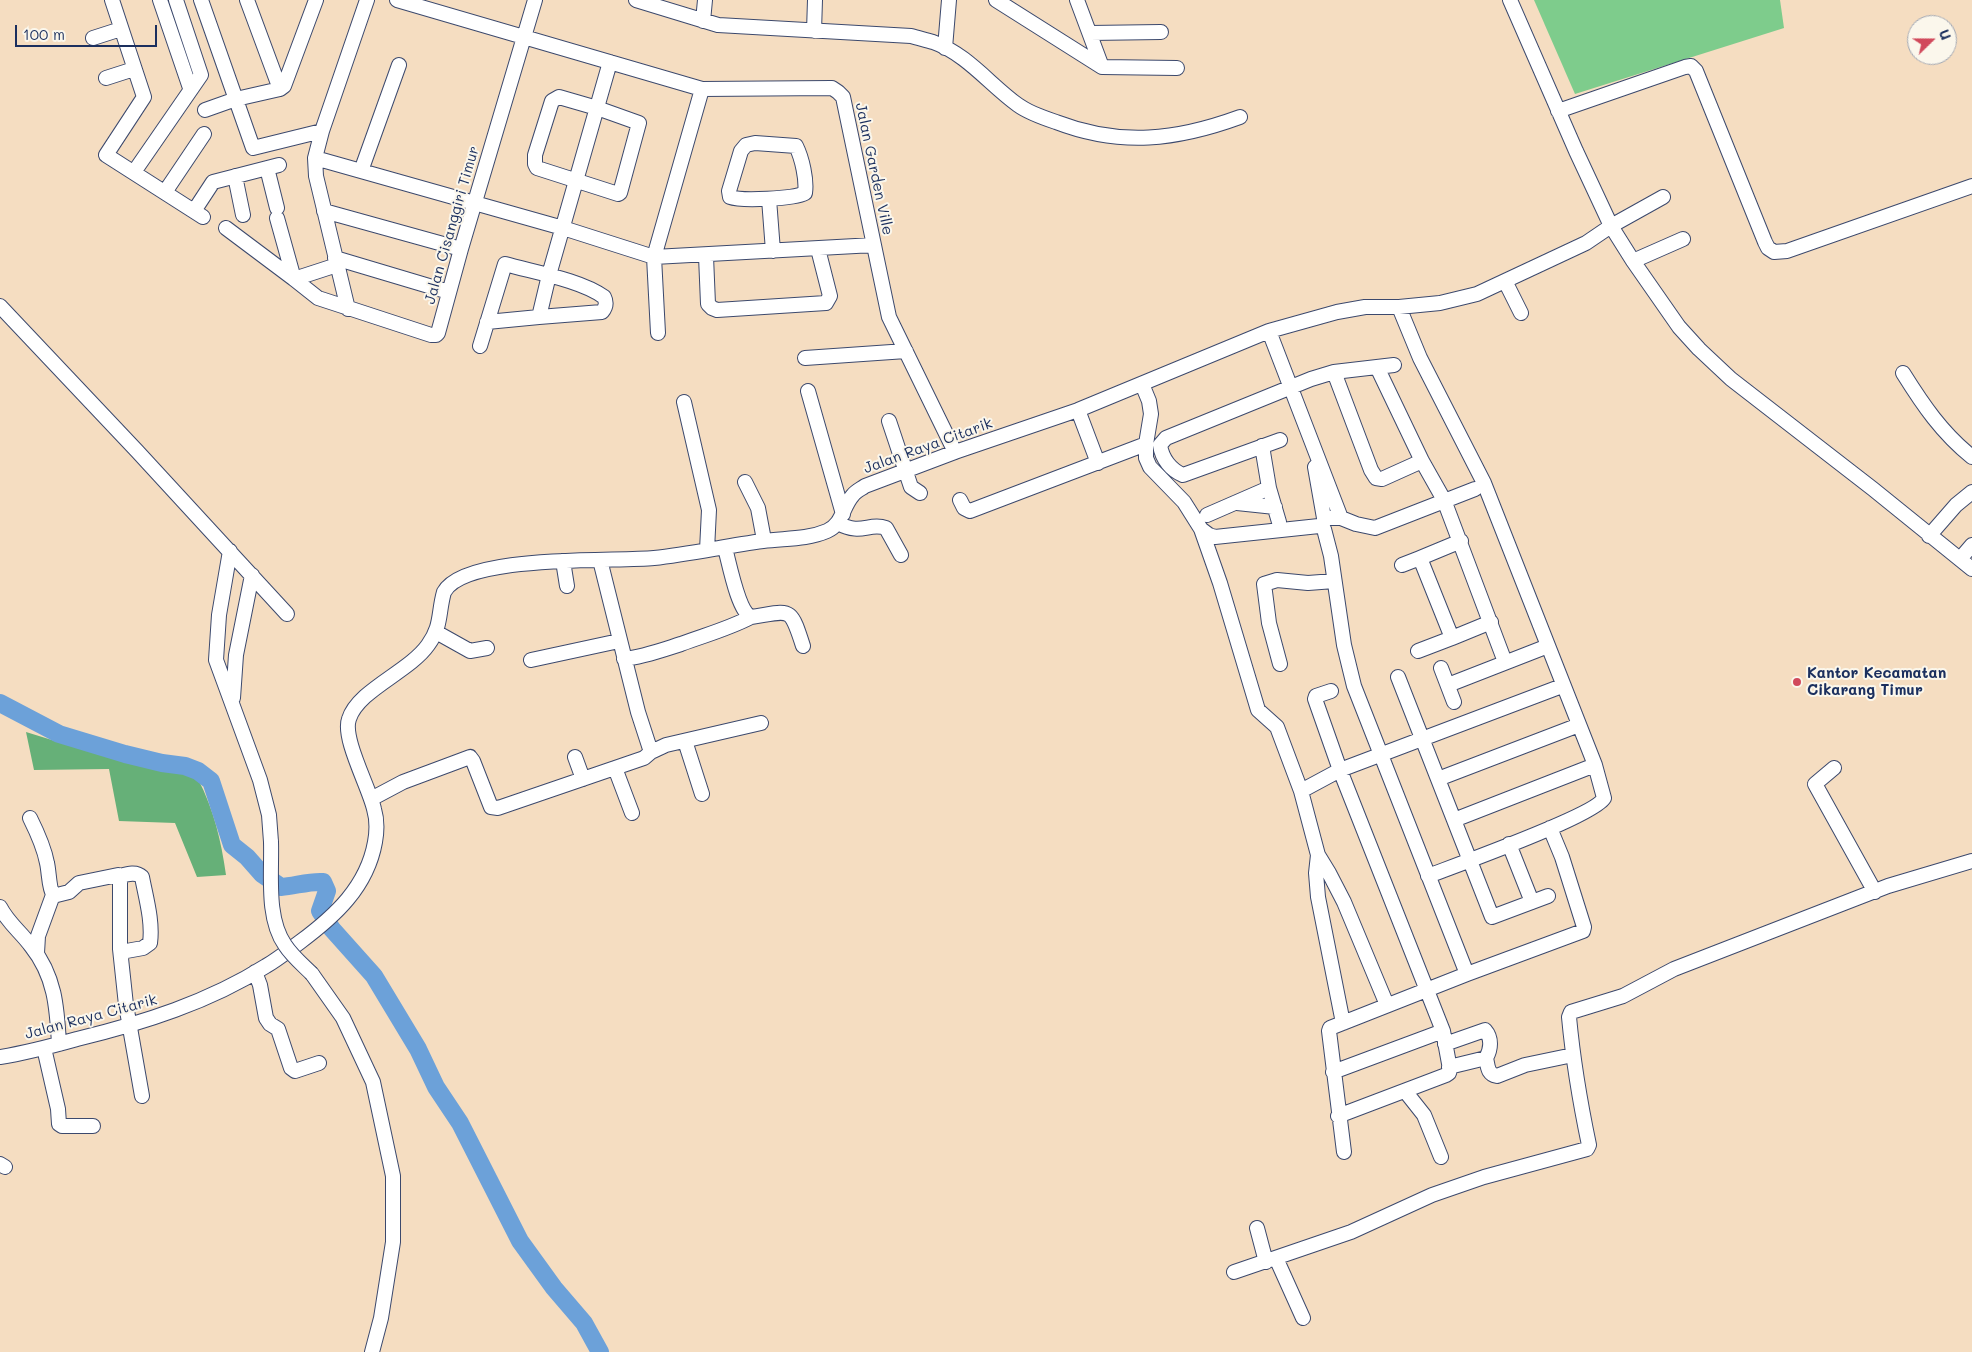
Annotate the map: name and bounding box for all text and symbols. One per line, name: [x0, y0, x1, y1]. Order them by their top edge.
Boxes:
scale bar: [18, 15, 160, 47]
north arrow: [1907, 15, 1957, 65]
text: 100 m: [23, 24, 65, 44]
text: U: [1935, 26, 1956, 43]
street label: Jalan Garden Ville: [851, 101, 897, 237]
street label: Jalan Cisanggiri Timur: [421, 144, 483, 306]
street label: Jalan Raya Citarik: [861, 414, 995, 478]
place label: Kantor Kecamatan Cikarang Timur: [1807, 664, 1946, 699]
marker: Kantor Kecamatan Cikarang Timur: [1791, 676, 1803, 688]
street label: Jalan Raya Citarik: [23, 991, 159, 1043]

